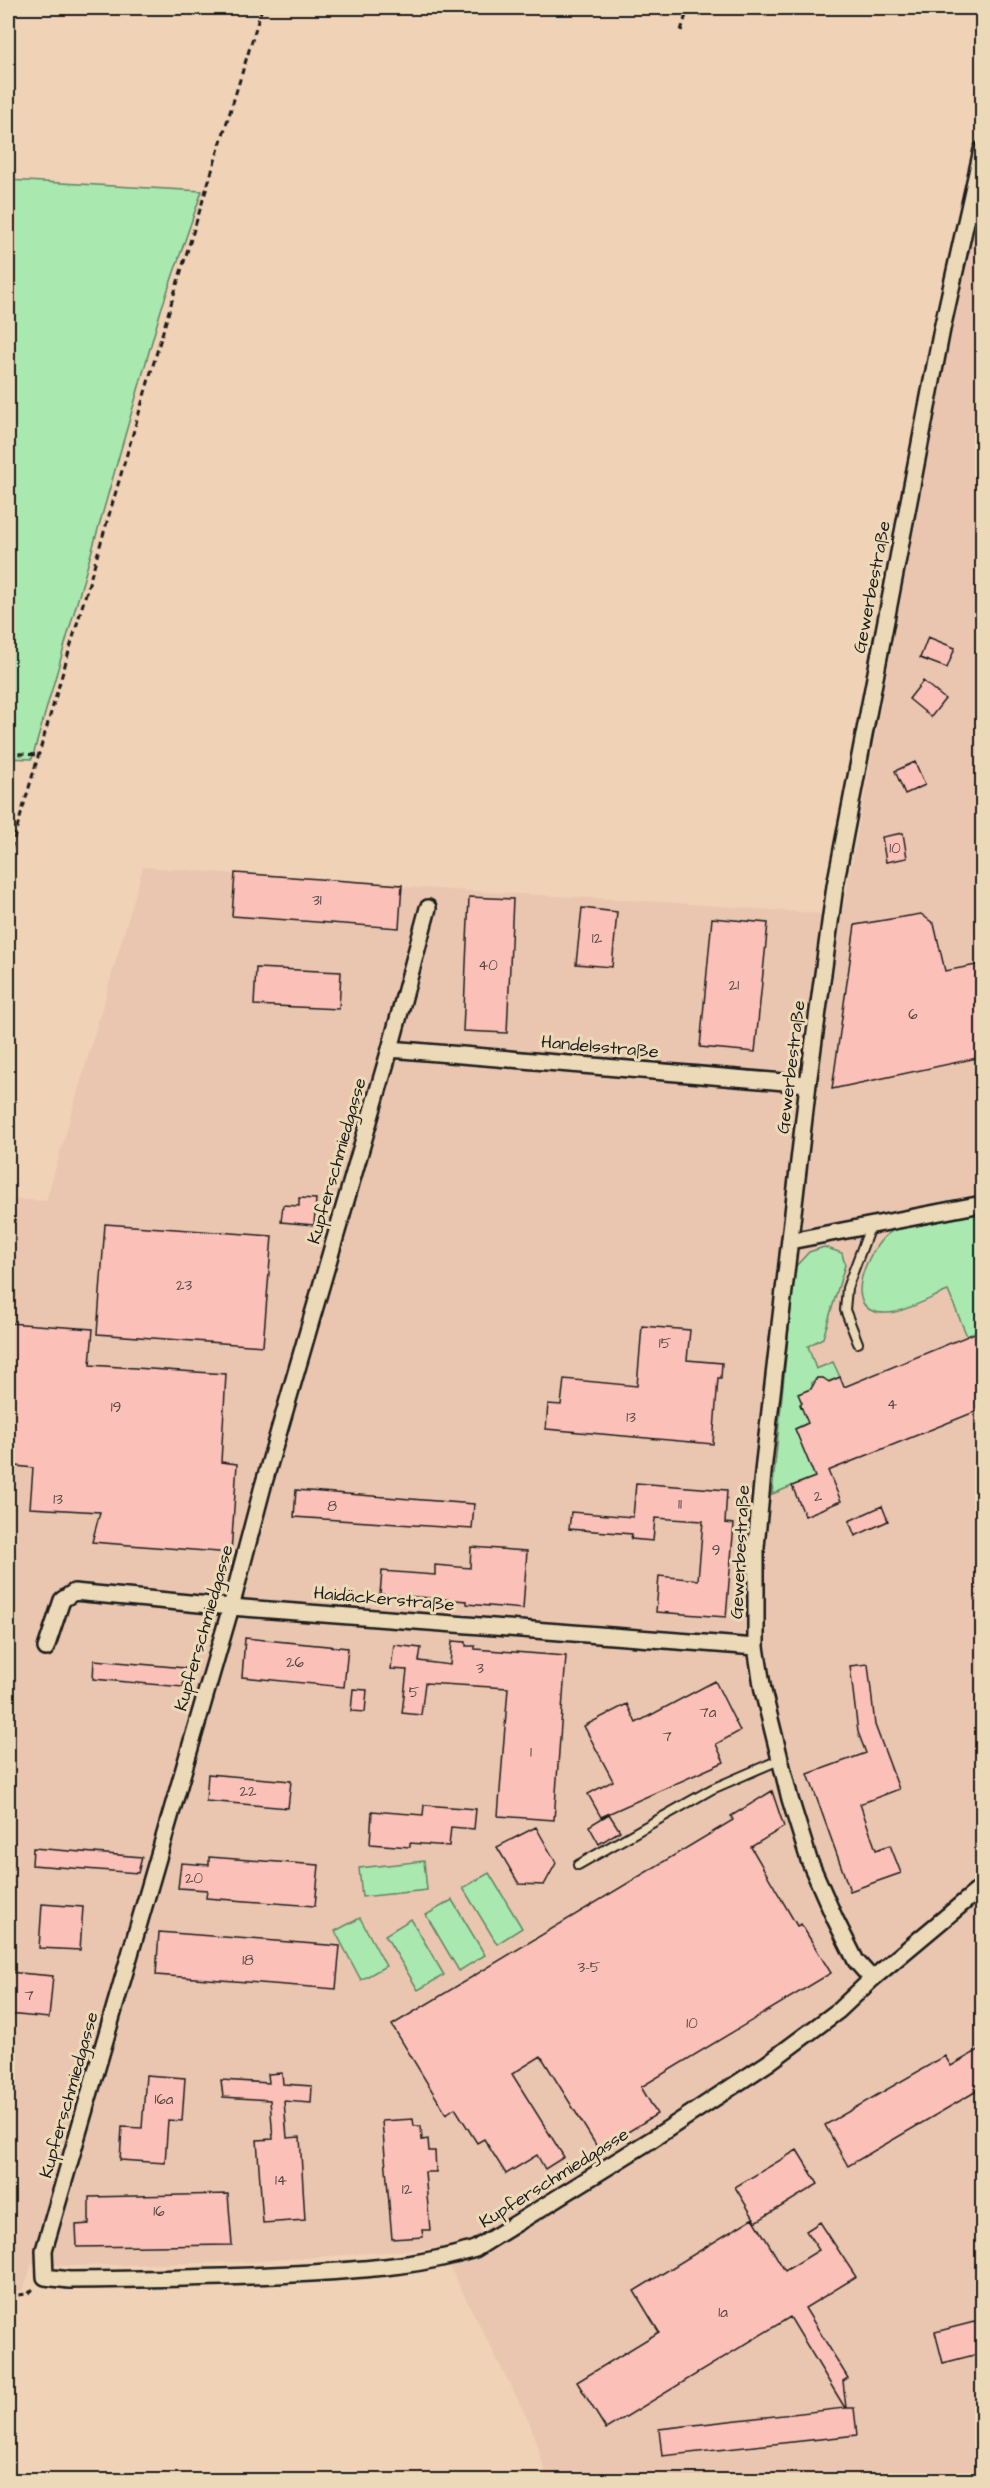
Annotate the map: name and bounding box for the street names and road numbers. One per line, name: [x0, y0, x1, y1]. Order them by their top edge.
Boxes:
street label: Gewerbestraße: [847, 518, 897, 655]
street label: Gewerbestraße: [770, 999, 812, 1135]
street label: Handelsstraße: [540, 1029, 660, 1065]
street label: Kupferschmiedgasse: [301, 1075, 374, 1247]
street label: Gewerbestraße: [724, 1484, 756, 1620]
street label: Kupferschmiedgasse: [168, 1542, 241, 1714]
street label: Haidäckerstraße: [313, 1580, 456, 1618]
street label: Kupferschmiedgasse: [33, 2009, 106, 2181]
street label: Kupferschmiedgasse: [475, 2122, 634, 2235]

